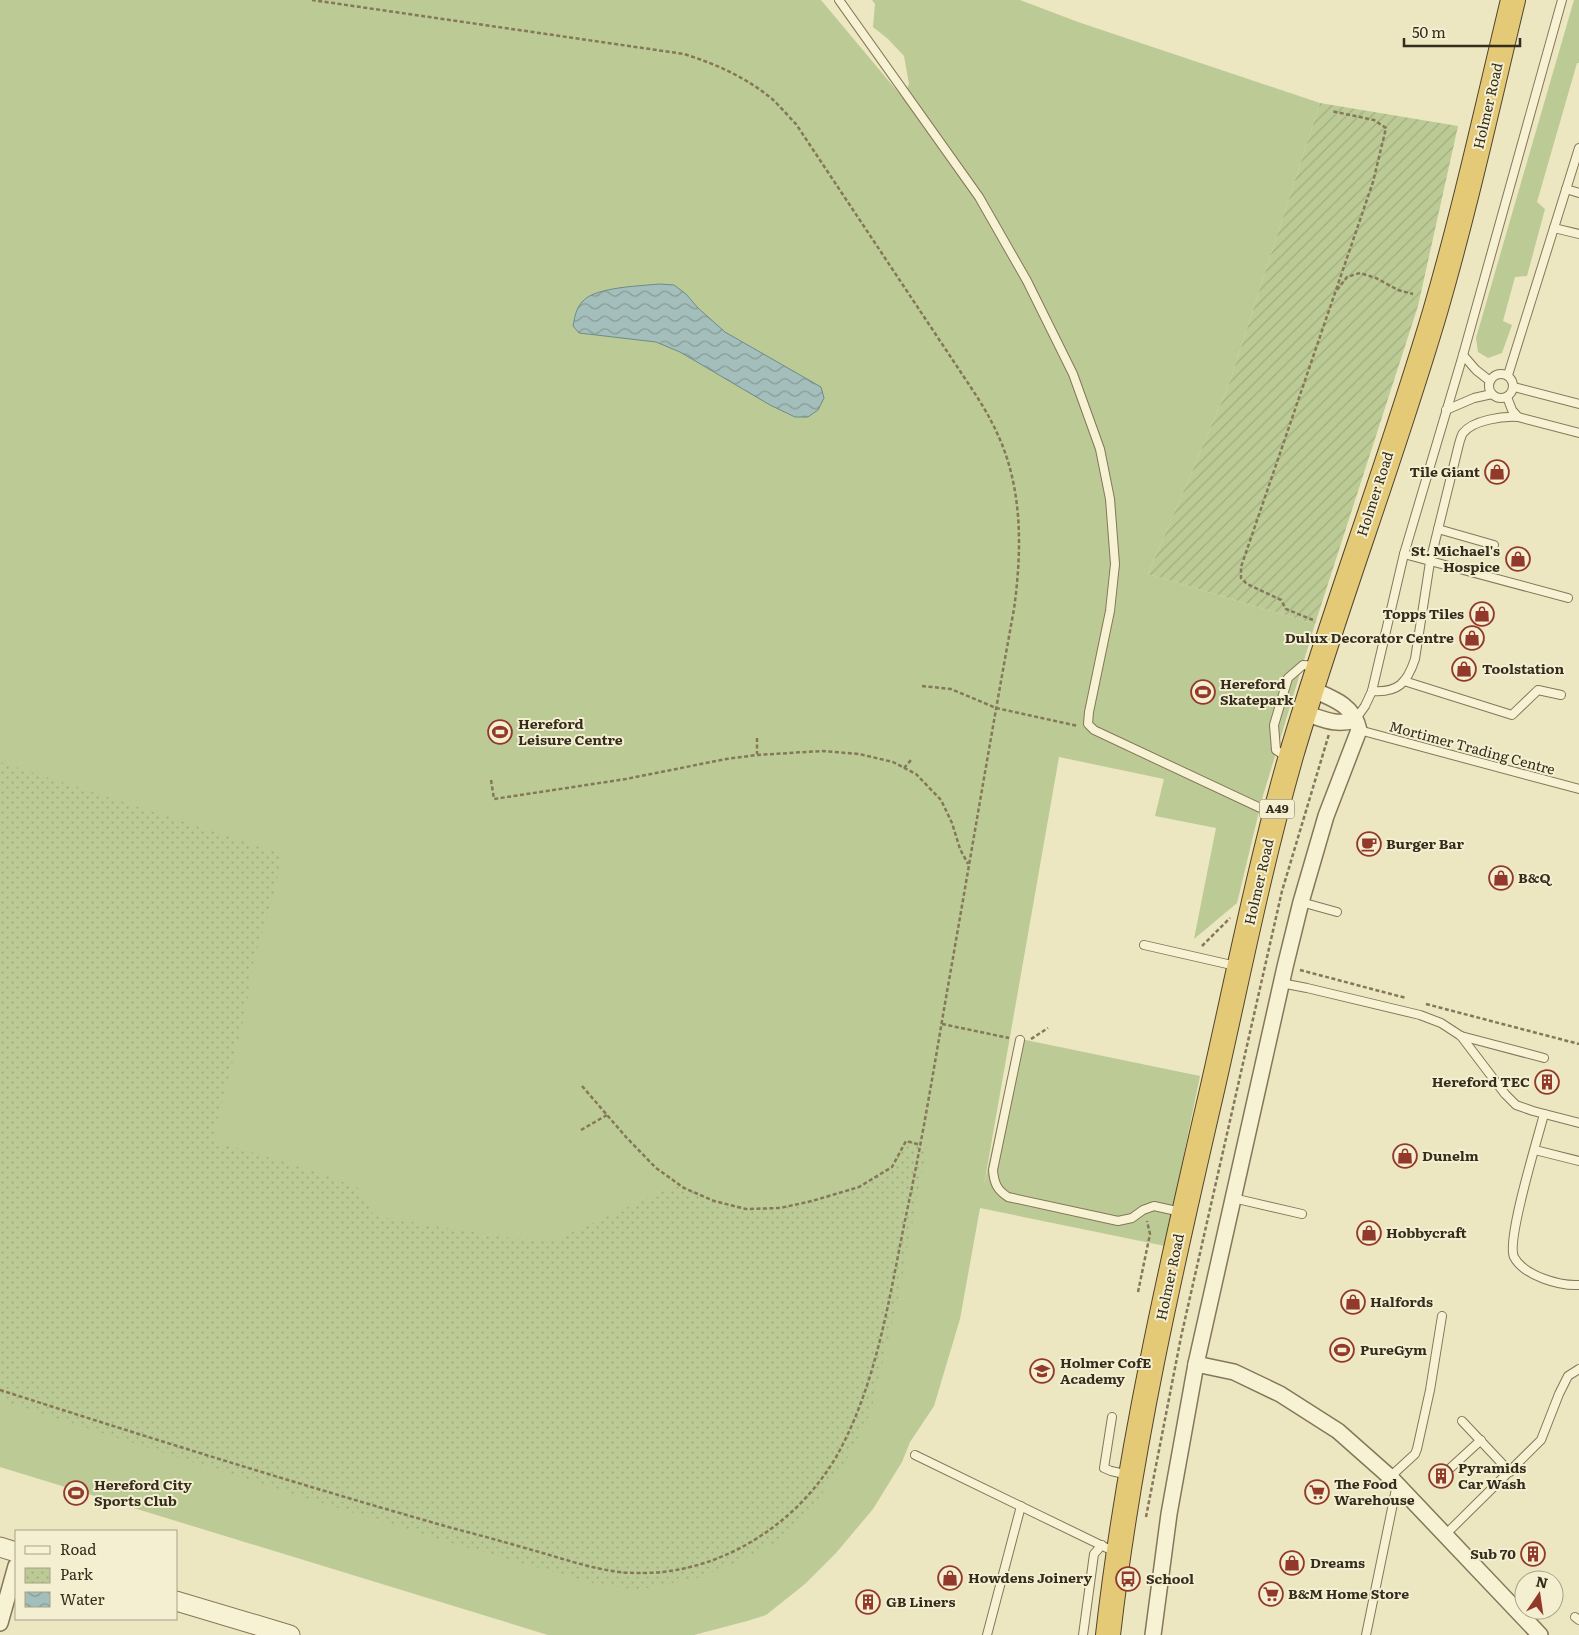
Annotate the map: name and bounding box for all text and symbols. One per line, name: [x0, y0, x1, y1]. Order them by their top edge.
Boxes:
scale bar: [1404, 15, 1520, 47]
text: 50 m: [1412, 20, 1446, 43]
street label: Holmer Road: [1467, 60, 1507, 151]
street label: Holmer Road: [1351, 448, 1397, 539]
shop icon: Tile Giant: [1484, 459, 1510, 485]
place label: Tile Giant: [1410, 461, 1481, 481]
place label: St. Michael's Hospice: [1411, 540, 1500, 576]
shop icon: St. Michael's Hospice: [1505, 546, 1531, 572]
shop icon: Topps Tiles: [1469, 601, 1495, 627]
place label: Topps Tiles: [1382, 603, 1464, 623]
shop icon: Dulux Decorator Centre: [1459, 625, 1485, 651]
place label: Dulux Decorator Centre: [1285, 627, 1454, 647]
shop icon: Toolstation: [1451, 656, 1477, 682]
place label: Toolstation: [1482, 658, 1564, 678]
place label: Hereford Skatepark: [1220, 673, 1294, 709]
sports icon: Hereford Skatepark: [1190, 679, 1216, 705]
place label: Hereford Leisure Centre: [518, 713, 623, 749]
street label: Mortimer Trading Centre: [1387, 715, 1557, 779]
sports icon: Hereford Leisure Centre: [487, 719, 513, 745]
road number: A49: [1260, 800, 1294, 819]
cafe icon: Burger Bar: [1356, 831, 1382, 857]
place label: Burger Bar: [1386, 833, 1464, 853]
street label: Holmer Road: [1238, 836, 1278, 927]
shop icon: B&Q: [1488, 865, 1514, 891]
place label: B&Q: [1518, 867, 1552, 887]
building icon: Hereford TEC: [1534, 1069, 1560, 1095]
place label: Hereford TEC: [1432, 1071, 1530, 1091]
shop icon: Dunelm: [1392, 1143, 1418, 1169]
place label: Dunelm: [1422, 1145, 1479, 1165]
shop icon: Hobbycraft: [1356, 1220, 1382, 1246]
place label: Hobbycraft: [1386, 1222, 1467, 1242]
street label: Holmer Road: [1150, 1231, 1188, 1322]
shop icon: Halfords: [1340, 1289, 1366, 1315]
place label: Halfords: [1370, 1291, 1433, 1311]
sports icon: PureGym: [1329, 1337, 1355, 1363]
place label: PureGym: [1360, 1339, 1427, 1359]
place label: Holmer CofE Academy: [1060, 1352, 1151, 1388]
school or university icon: Holmer CofE Academy: [1029, 1358, 1055, 1384]
place label: Pyramids Car Wash: [1458, 1457, 1526, 1493]
building icon: Pyramids Car Wash: [1428, 1463, 1454, 1489]
place label: The Food Warehouse: [1334, 1473, 1415, 1509]
place label: Hereford City Sports Club: [94, 1474, 192, 1510]
supermarket icon: The Food Warehouse: [1304, 1479, 1330, 1505]
sports icon: Hereford City Sports Club: [63, 1480, 89, 1506]
legend: [15, 1530, 178, 1620]
text: Road: [60, 1537, 96, 1560]
building icon: Sub 70: [1520, 1541, 1546, 1567]
place label: Sub 70: [1470, 1543, 1516, 1563]
shop icon: Dreams: [1279, 1550, 1305, 1576]
place label: Dreams: [1310, 1552, 1365, 1572]
text: Park: [60, 1562, 94, 1585]
shop icon: Howdens Joinery: [937, 1565, 963, 1591]
bus stop icon: School: [1115, 1566, 1141, 1592]
place label: Howdens Joinery: [968, 1567, 1092, 1587]
place label: School: [1146, 1568, 1194, 1588]
north arrow: [1514, 1570, 1564, 1620]
text: N: [1534, 1570, 1550, 1592]
supermarket icon: B&M Home Store: [1258, 1581, 1284, 1607]
place label: B&M Home Store: [1288, 1583, 1409, 1603]
text: Water: [60, 1587, 105, 1610]
building icon: GB Liners: [855, 1589, 881, 1615]
place label: GB Liners: [886, 1591, 955, 1611]

